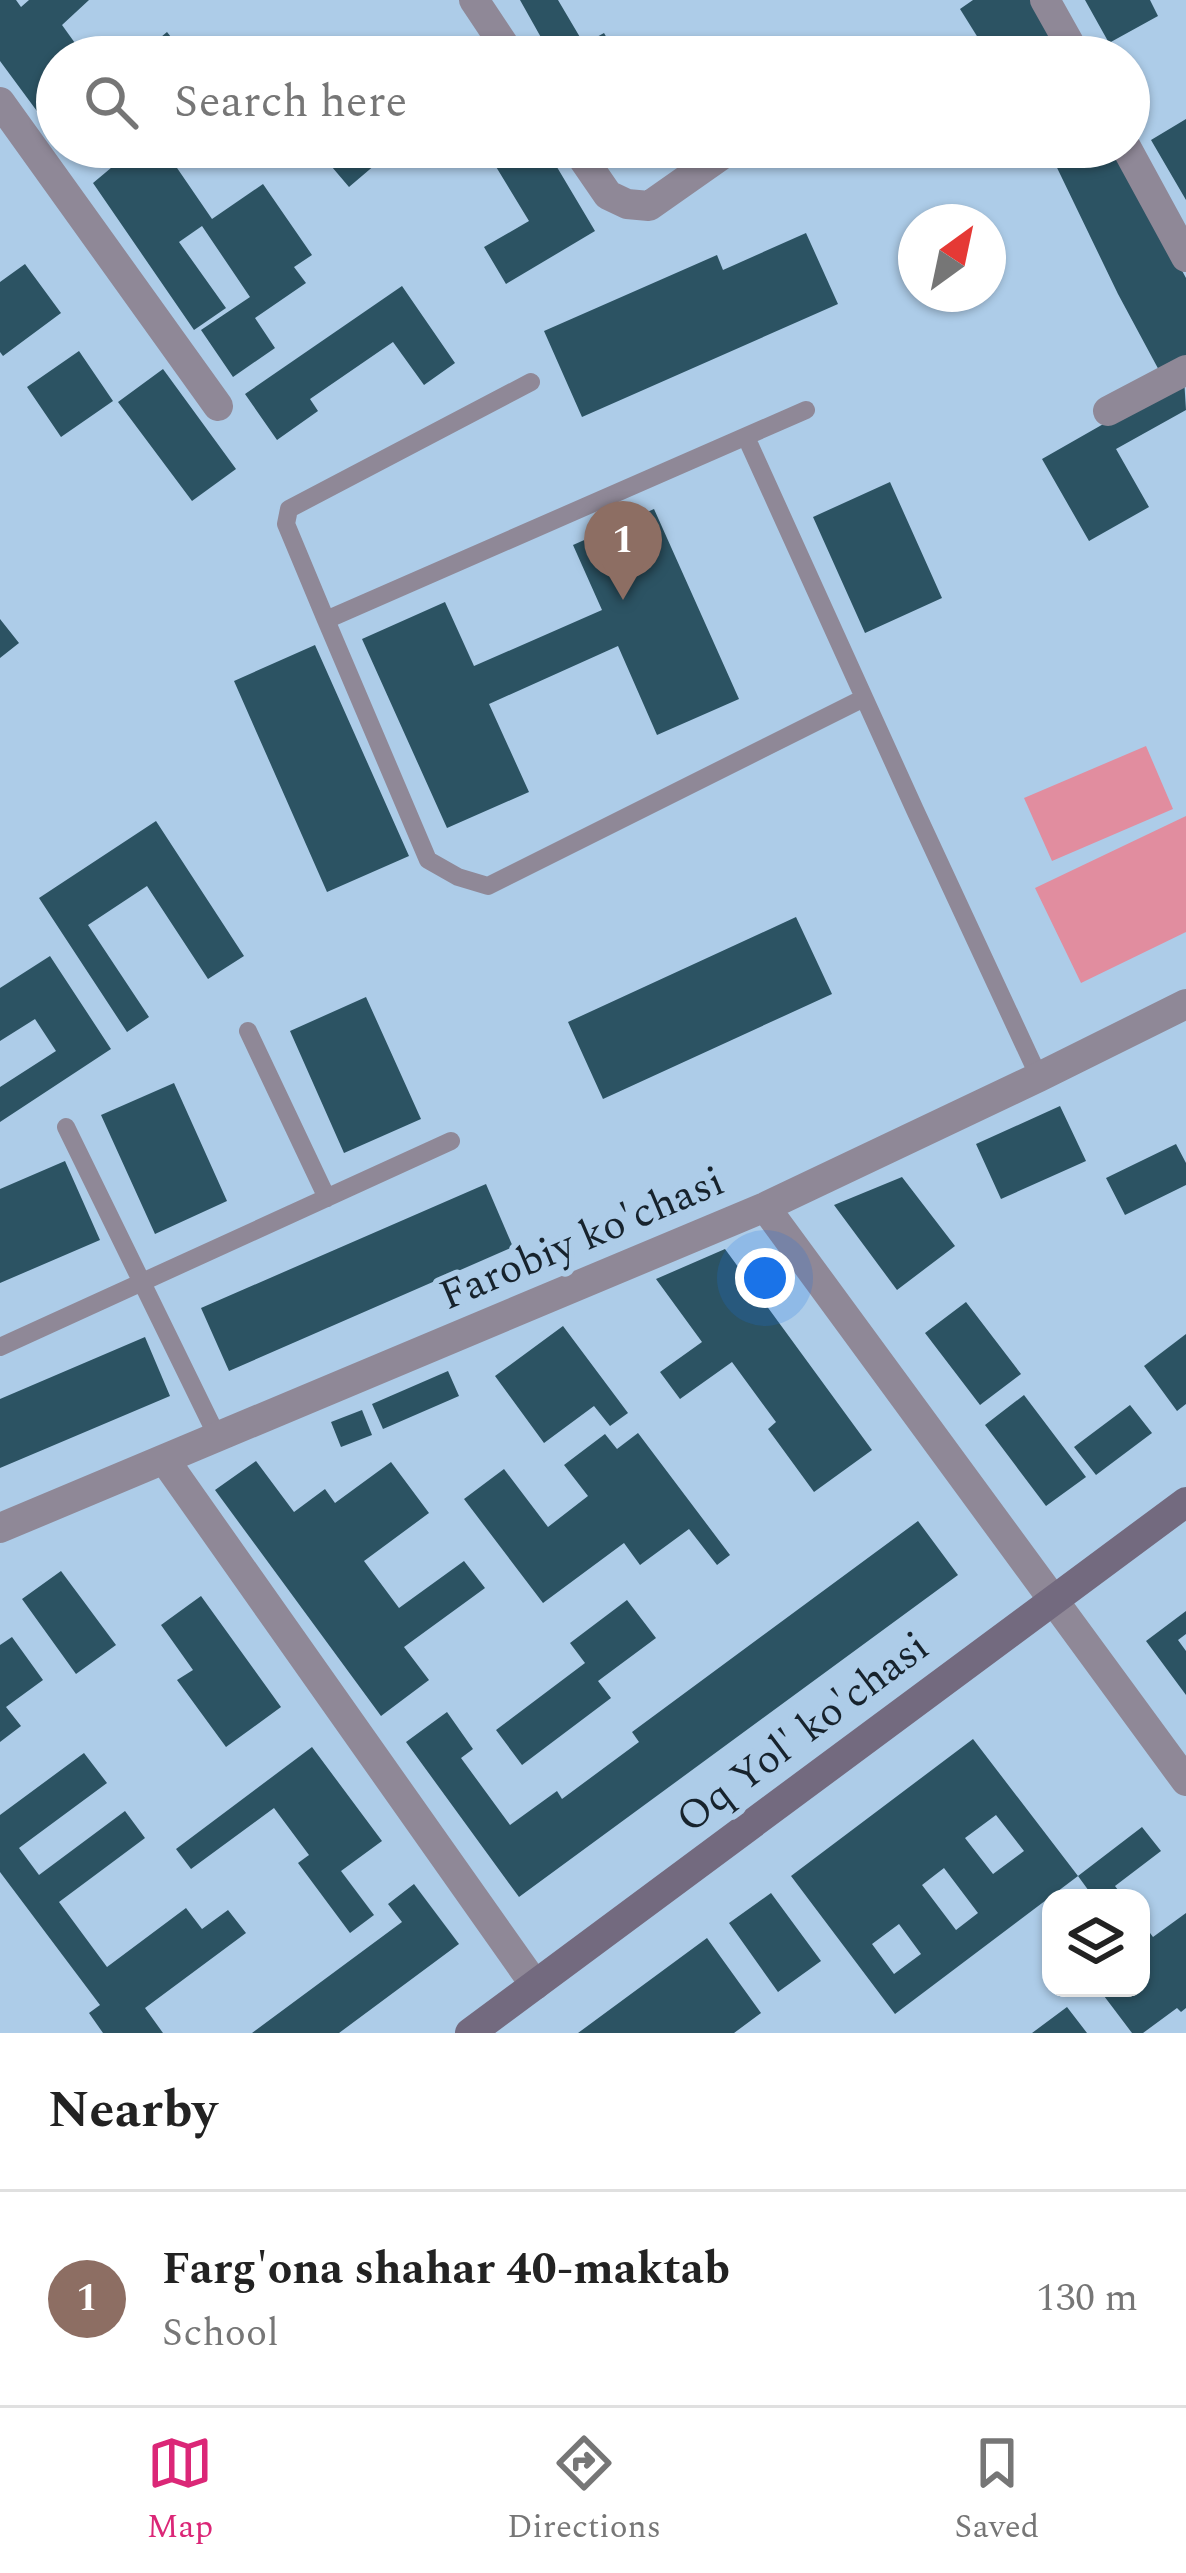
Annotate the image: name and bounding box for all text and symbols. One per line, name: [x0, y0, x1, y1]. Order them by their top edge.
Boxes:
search box: [36, 36, 1150, 168]
text: Search here: [174, 68, 407, 137]
icon: search: [78, 69, 144, 135]
north arrow: [898, 204, 1006, 312]
pin: 1: [584, 501, 662, 600]
street label: Farobiy ko'chasi: [430, 1151, 734, 1327]
your location: [735, 1248, 795, 1308]
street label: Oq Yol' ko'chasi: [663, 1617, 943, 1849]
map controls: [1042, 1889, 1150, 1997]
button: layers: [1042, 1889, 1150, 1997]
text: Nearby: [48, 2072, 217, 2150]
text: Farg'ona shahar 40-maktab: [162, 2235, 730, 2304]
text: 1: [76, 2269, 98, 2328]
text: 130 m: [1036, 2269, 1138, 2328]
text: School: [162, 2304, 279, 2363]
tab: Map: [147, 2430, 213, 2552]
tab: Directions: [507, 2430, 661, 2552]
tab: Saved: [955, 2430, 1039, 2552]

